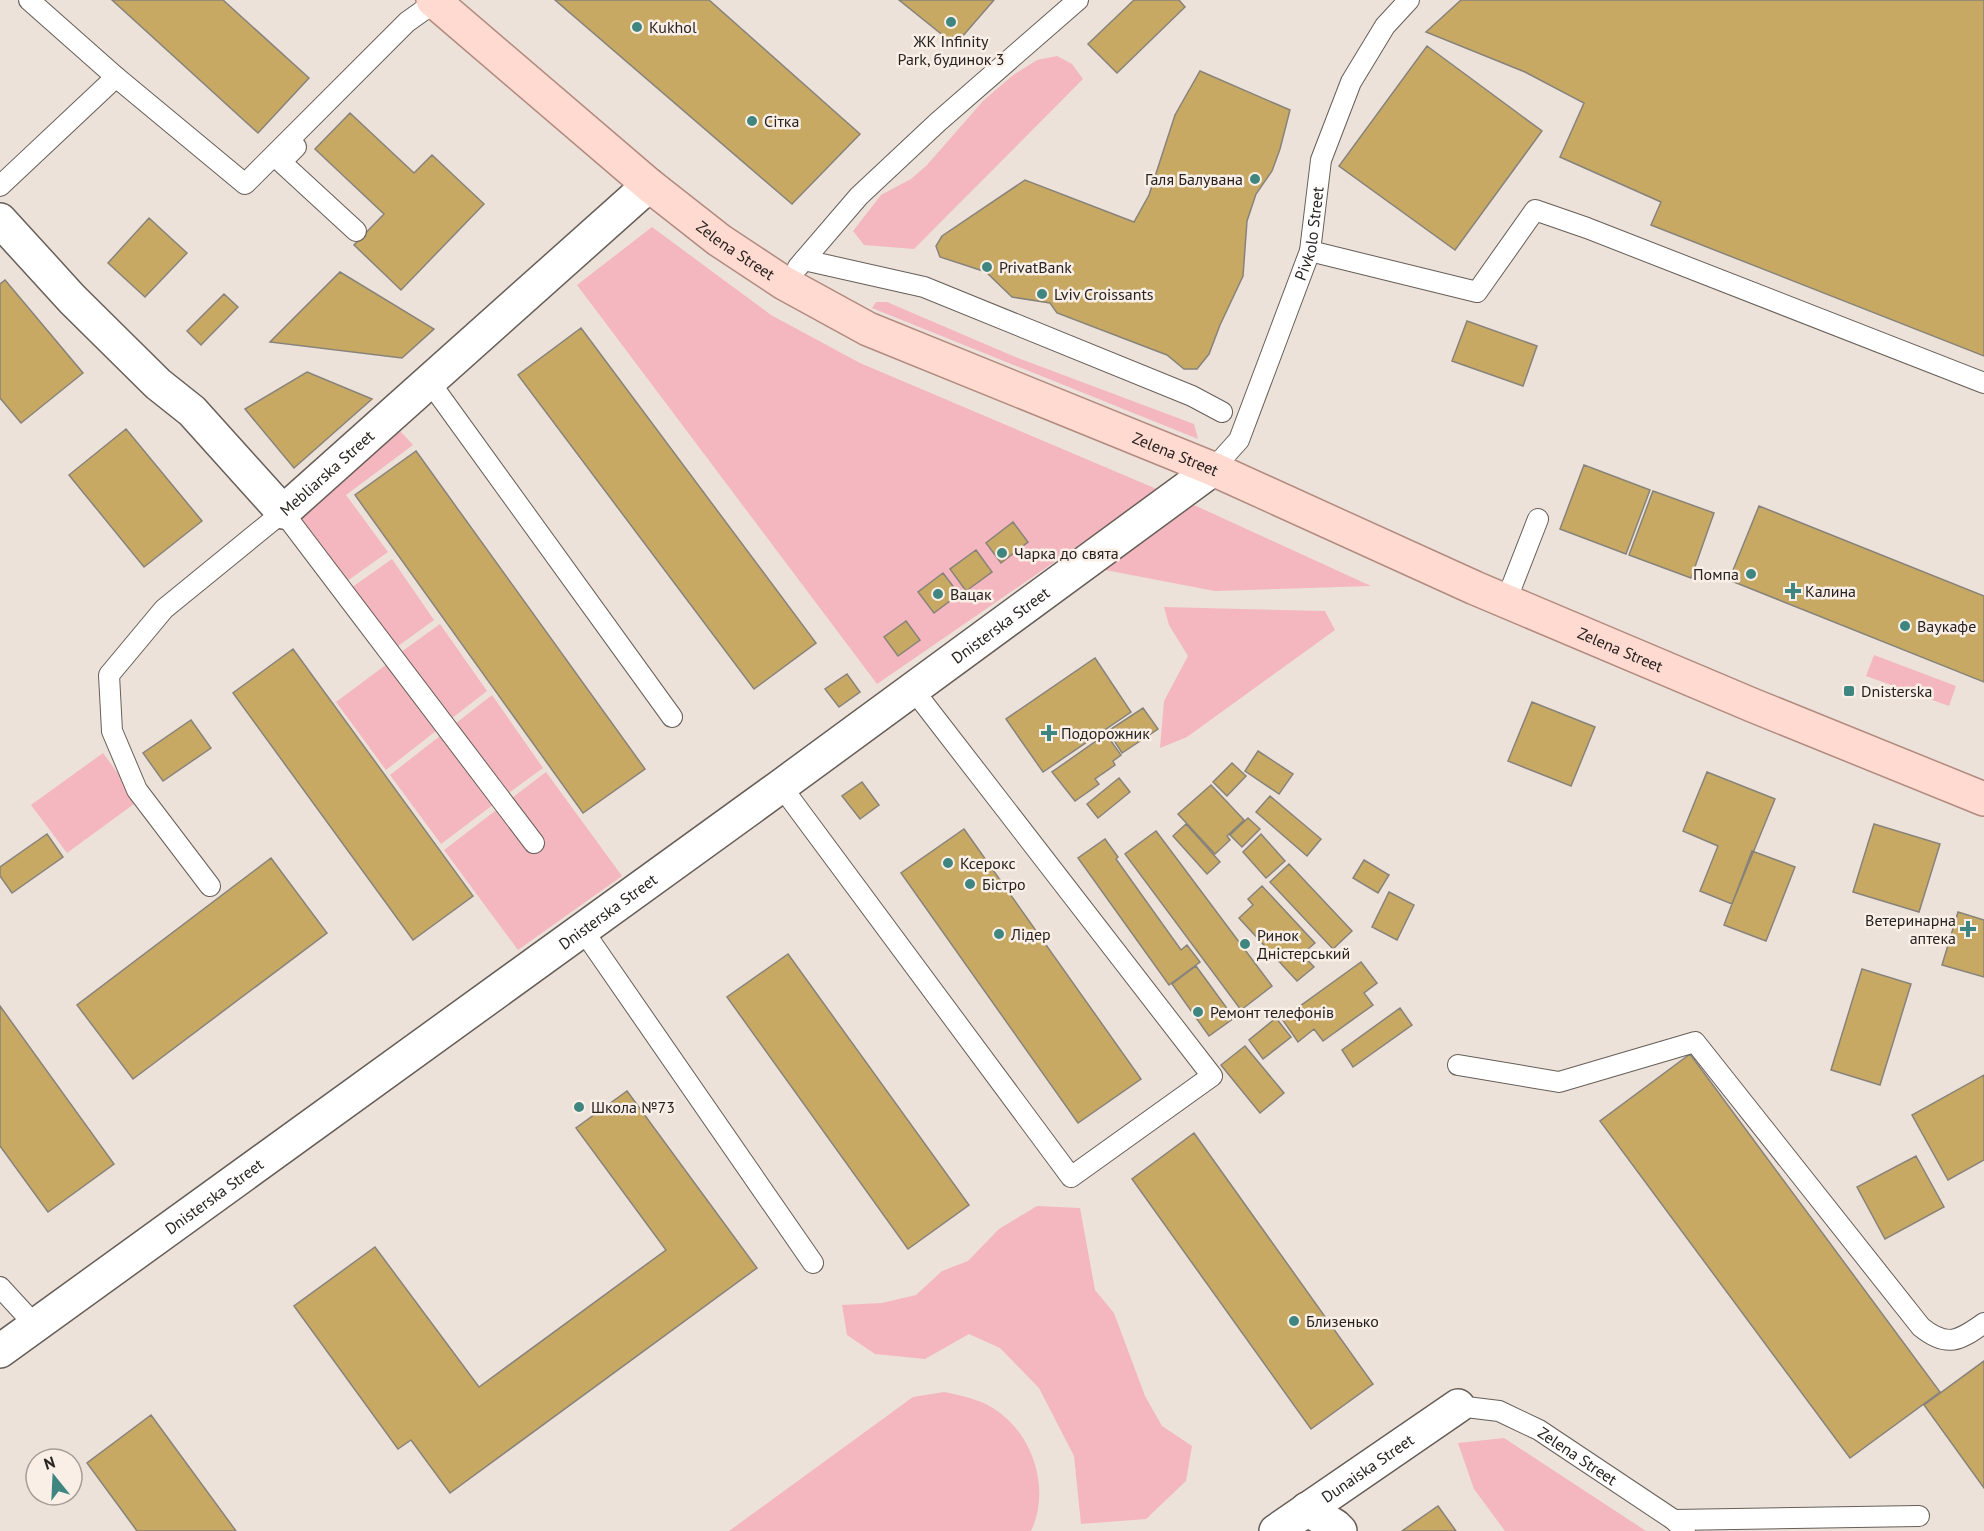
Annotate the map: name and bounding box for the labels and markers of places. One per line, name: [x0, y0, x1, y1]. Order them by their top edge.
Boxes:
marker: ЖК Infinity Park, будинок 3: [944, 15, 958, 29]
place label: Kukhol: [649, 17, 697, 37]
marker: Kukhol: [630, 20, 644, 34]
place label: ЖК Infinity Park, будинок 3: [898, 31, 1004, 69]
place label: Сітка: [764, 111, 799, 131]
marker: Сітка: [745, 114, 759, 128]
place label: Галя Балувана: [1145, 169, 1243, 189]
marker: Галя Балувана: [1248, 172, 1262, 186]
place label: PrivatBank: [999, 257, 1072, 277]
marker: PrivatBank: [980, 260, 994, 274]
place label: Lviv Croissants: [1054, 284, 1154, 304]
marker: Lviv Croissants: [1035, 287, 1049, 301]
place label: Чарка до свята: [1014, 543, 1119, 563]
marker: Чарка до свята: [995, 546, 1009, 560]
place label: Помпа: [1693, 564, 1739, 584]
marker: Помпа: [1744, 567, 1758, 581]
place label: Калина: [1805, 581, 1856, 601]
place label: Вацак: [950, 584, 992, 604]
marker: Калина: [1786, 584, 1800, 598]
marker: Вацак: [931, 587, 945, 601]
place label: Ваукафе: [1917, 616, 1976, 636]
marker: Ваукафе: [1898, 619, 1912, 633]
place label: Dnisterska: [1861, 681, 1932, 701]
marker: Dnisterska: [1842, 684, 1856, 698]
place label: Подорожник: [1061, 723, 1150, 743]
marker: Подорожник: [1042, 726, 1056, 740]
place label: Ксерокс: [960, 853, 1016, 873]
marker: Ксерокс: [941, 856, 955, 870]
place label: Бістро: [982, 874, 1026, 894]
marker: Бістро: [963, 877, 977, 891]
place label: Ветеринарна аптека: [1865, 910, 1956, 948]
marker: Ветеринарна аптека: [1961, 922, 1975, 936]
place label: Лідер: [1010, 924, 1051, 944]
place label: Ринок Дністерський: [1257, 925, 1350, 963]
marker: Лідер: [992, 927, 1006, 941]
marker: Ринок Дністерський: [1238, 937, 1252, 951]
place label: Ремонт телефонів: [1210, 1002, 1334, 1022]
marker: Ремонт телефонів: [1191, 1005, 1205, 1019]
place label: Школа №73: [591, 1097, 675, 1117]
marker: Школа №73: [572, 1100, 586, 1114]
place label: Близенько: [1306, 1311, 1379, 1331]
marker: Близенько: [1287, 1314, 1301, 1328]

